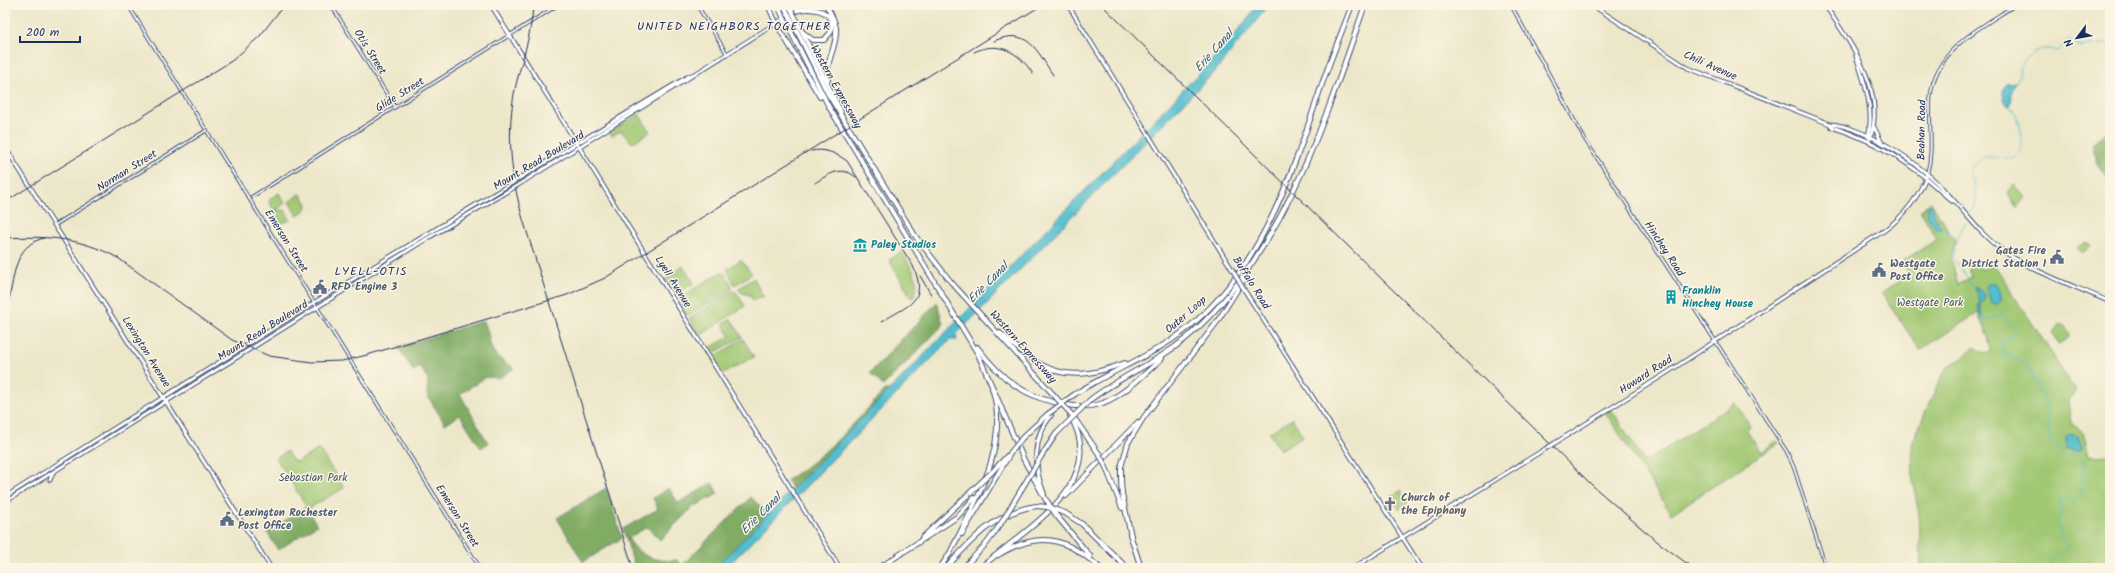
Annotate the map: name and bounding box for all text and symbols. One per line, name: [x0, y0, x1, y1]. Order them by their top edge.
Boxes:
district label: UNITED NEIGHBORS TOGETHER: [637, 17, 831, 36]
scale bar: [20, 18, 80, 44]
north arrow: [2057, 18, 2097, 58]
text: 200 m: [26, 23, 60, 42]
water label: Erie Canal: [1190, 24, 1240, 77]
street label: Otis Street: [349, 26, 391, 79]
text: N: [2060, 35, 2079, 50]
street label: Western Expressway: [805, 42, 867, 133]
street label: Chili Avenue: [1680, 46, 1740, 86]
street label: Glide Street: [372, 72, 429, 117]
street label: Beahan Road: [1912, 99, 1932, 160]
street label: Mount Read Boulevard: [490, 126, 589, 195]
street label: Norman Street: [93, 145, 161, 197]
street label: Emerson Street: [259, 206, 313, 277]
street label: Hinchey Road: [1639, 218, 1689, 281]
place label: Paley Studios: [871, 236, 937, 254]
museum icon: Paley Studios: [852, 237, 868, 253]
place label: Gates Fire District Station 1: [1961, 242, 2047, 273]
public building icon: Gates Fire District Station 1: [2049, 249, 2065, 265]
street label: Lyell Avenue: [650, 253, 696, 312]
street label: Buffalo Road: [1228, 253, 1275, 314]
place label: Westgate Post Office: [1890, 255, 1944, 286]
water label: Erie Canal: [963, 256, 1015, 308]
district label: LYELL-OTIS: [335, 262, 407, 281]
public building icon: Westgate Post Office: [1871, 262, 1887, 278]
place label: RFD Engine 3: [331, 278, 397, 296]
public building icon: RFD Engine 3: [312, 279, 328, 295]
place label: Franklin Hinchey House: [1682, 282, 1754, 313]
building icon: Franklin Hinchey House: [1663, 289, 1679, 305]
street label: Outer Loop: [1161, 291, 1212, 338]
park label: Westgate Park: [1897, 294, 1964, 312]
street label: Mount Read Boulevard: [214, 296, 312, 366]
street label: Western Expressway: [985, 306, 1062, 388]
street label: Lexington Avenue: [117, 313, 175, 391]
street label: Howard Road: [1616, 351, 1677, 399]
park label: Sebastian Park: [279, 469, 348, 487]
street label: Emerson Street: [430, 481, 484, 552]
water label: Erie Canal: [736, 487, 788, 539]
place label: Church of the Epiphany: [1401, 489, 1466, 520]
church icon: Church of the Epiphany: [1382, 496, 1398, 512]
place label: Lexington Rochester Post Office: [238, 504, 338, 535]
public building icon: Lexington Rochester Post Office: [219, 511, 235, 527]

